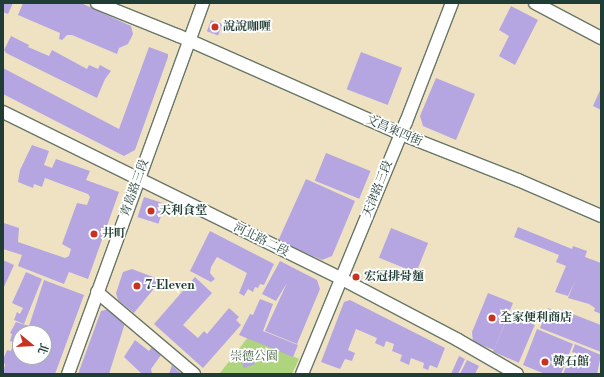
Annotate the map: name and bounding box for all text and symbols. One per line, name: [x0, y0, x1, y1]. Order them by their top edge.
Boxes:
place label: 說說咖喱: [223, 20, 271, 34]
marker: 說說咖喱: [210, 22, 220, 32]
street label: 文昌東四街: [364, 113, 424, 149]
street label: 青島路三段: [118, 157, 152, 219]
street label: 天津路三段: [360, 158, 396, 220]
place label: 天利食堂: [159, 204, 207, 218]
marker: 天利食堂: [146, 206, 156, 216]
street label: 河北路二段: [231, 220, 291, 260]
place label: 井町: [102, 227, 126, 241]
marker: 井町: [89, 229, 99, 239]
place label: 宏冠排骨麵: [364, 270, 424, 284]
marker: 宏冠排骨麵: [351, 272, 361, 282]
place label: 7-Eleven: [145, 279, 195, 293]
marker: 7-Eleven: [132, 281, 142, 291]
place label: 全家便利商店: [500, 311, 572, 325]
marker: 全家便利商店: [487, 313, 497, 323]
north arrow: [12, 325, 52, 365]
text: 北: [34, 341, 51, 356]
park label: 崇德公園: [230, 350, 278, 364]
place label: 韓石館: [553, 355, 589, 369]
marker: 韓石館: [540, 357, 550, 367]

